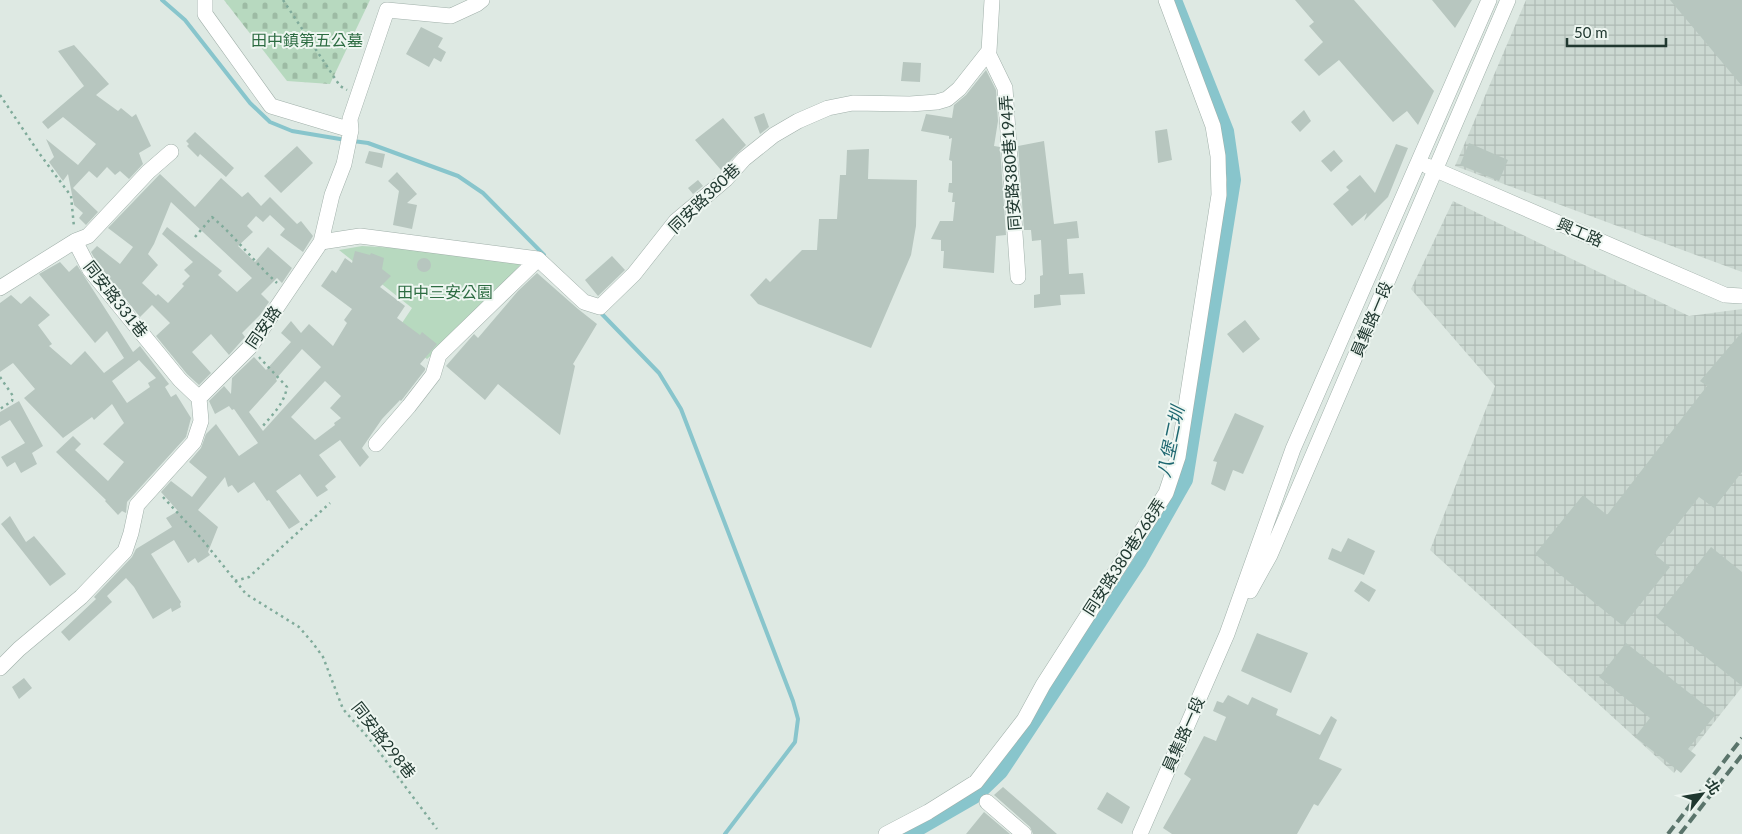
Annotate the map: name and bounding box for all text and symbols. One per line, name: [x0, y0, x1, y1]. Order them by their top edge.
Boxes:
scale bar: [1567, 15, 1666, 47]
text: 50 m: [1574, 23, 1608, 41]
park label: 田中鎮第五公墓: [251, 30, 363, 49]
street label: 同安路380巷194弄: [995, 95, 1024, 231]
street label: 同安路380巷: [664, 159, 743, 236]
street label: 興工路: [1554, 213, 1606, 250]
street label: 同安路331巷: [81, 257, 152, 341]
street label: 員集路一段: [1346, 278, 1395, 359]
park label: 田中三安公園: [397, 282, 493, 301]
street label: 同安路: [241, 302, 284, 352]
water label: 八堡二圳: [1152, 401, 1189, 479]
street label: 同安路380巷268弄: [1079, 495, 1168, 619]
street label: 員集路一段: [1158, 693, 1207, 774]
street label: 同安路298巷: [349, 698, 420, 782]
north arrow: [1677, 769, 1727, 819]
text: 北: [1703, 777, 1724, 797]

